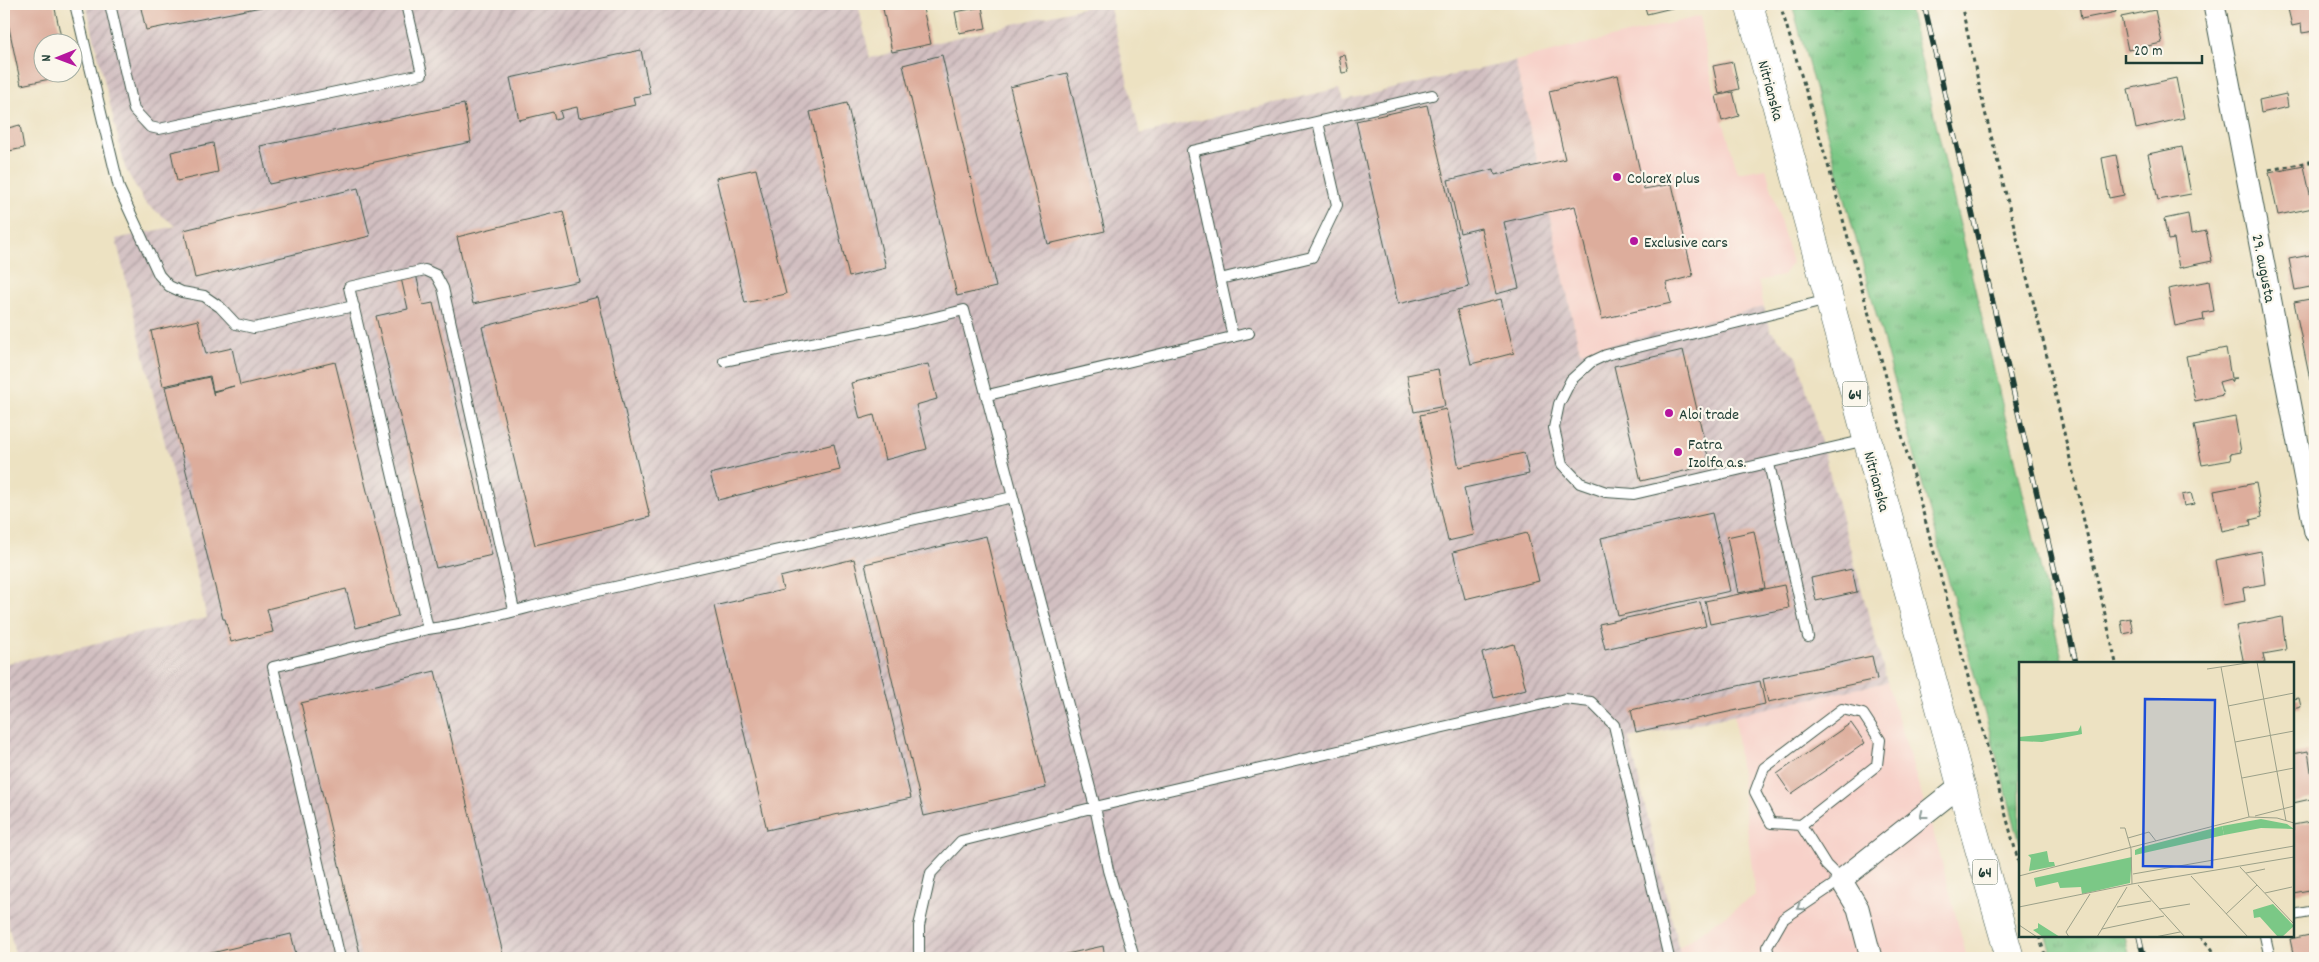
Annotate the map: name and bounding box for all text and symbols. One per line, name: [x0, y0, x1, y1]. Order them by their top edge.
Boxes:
north arrow: [32, 32, 82, 82]
scale bar: [2126, 32, 2203, 64]
text: 20 m: [2134, 41, 2162, 63]
text: N: [37, 54, 57, 62]
street label: Nitrianska: [1751, 58, 1789, 124]
place label: ColoreX plus: [1627, 168, 1700, 191]
marker: ColoreX plus: [1611, 171, 1623, 183]
place label: Exclusive cars: [1644, 232, 1728, 255]
street label: 29. augusta: [2245, 232, 2281, 305]
marker: Exclusive cars: [1628, 235, 1640, 247]
road number: 64: [1842, 382, 1868, 406]
place label: Aloi trade: [1679, 404, 1739, 427]
marker: Aloi trade: [1663, 407, 1675, 419]
place label: Fatra Izolfa a.s.: [1688, 434, 1746, 475]
marker: Fatra Izolfa a.s.: [1672, 446, 1684, 458]
street label: Nitrianska: [1857, 449, 1895, 515]
inset map: [2019, 662, 2294, 937]
one-way arrow: [1919, 810, 1928, 819]
road number: 64: [1972, 860, 1998, 884]
one-way arrow: [1797, 901, 1806, 910]

